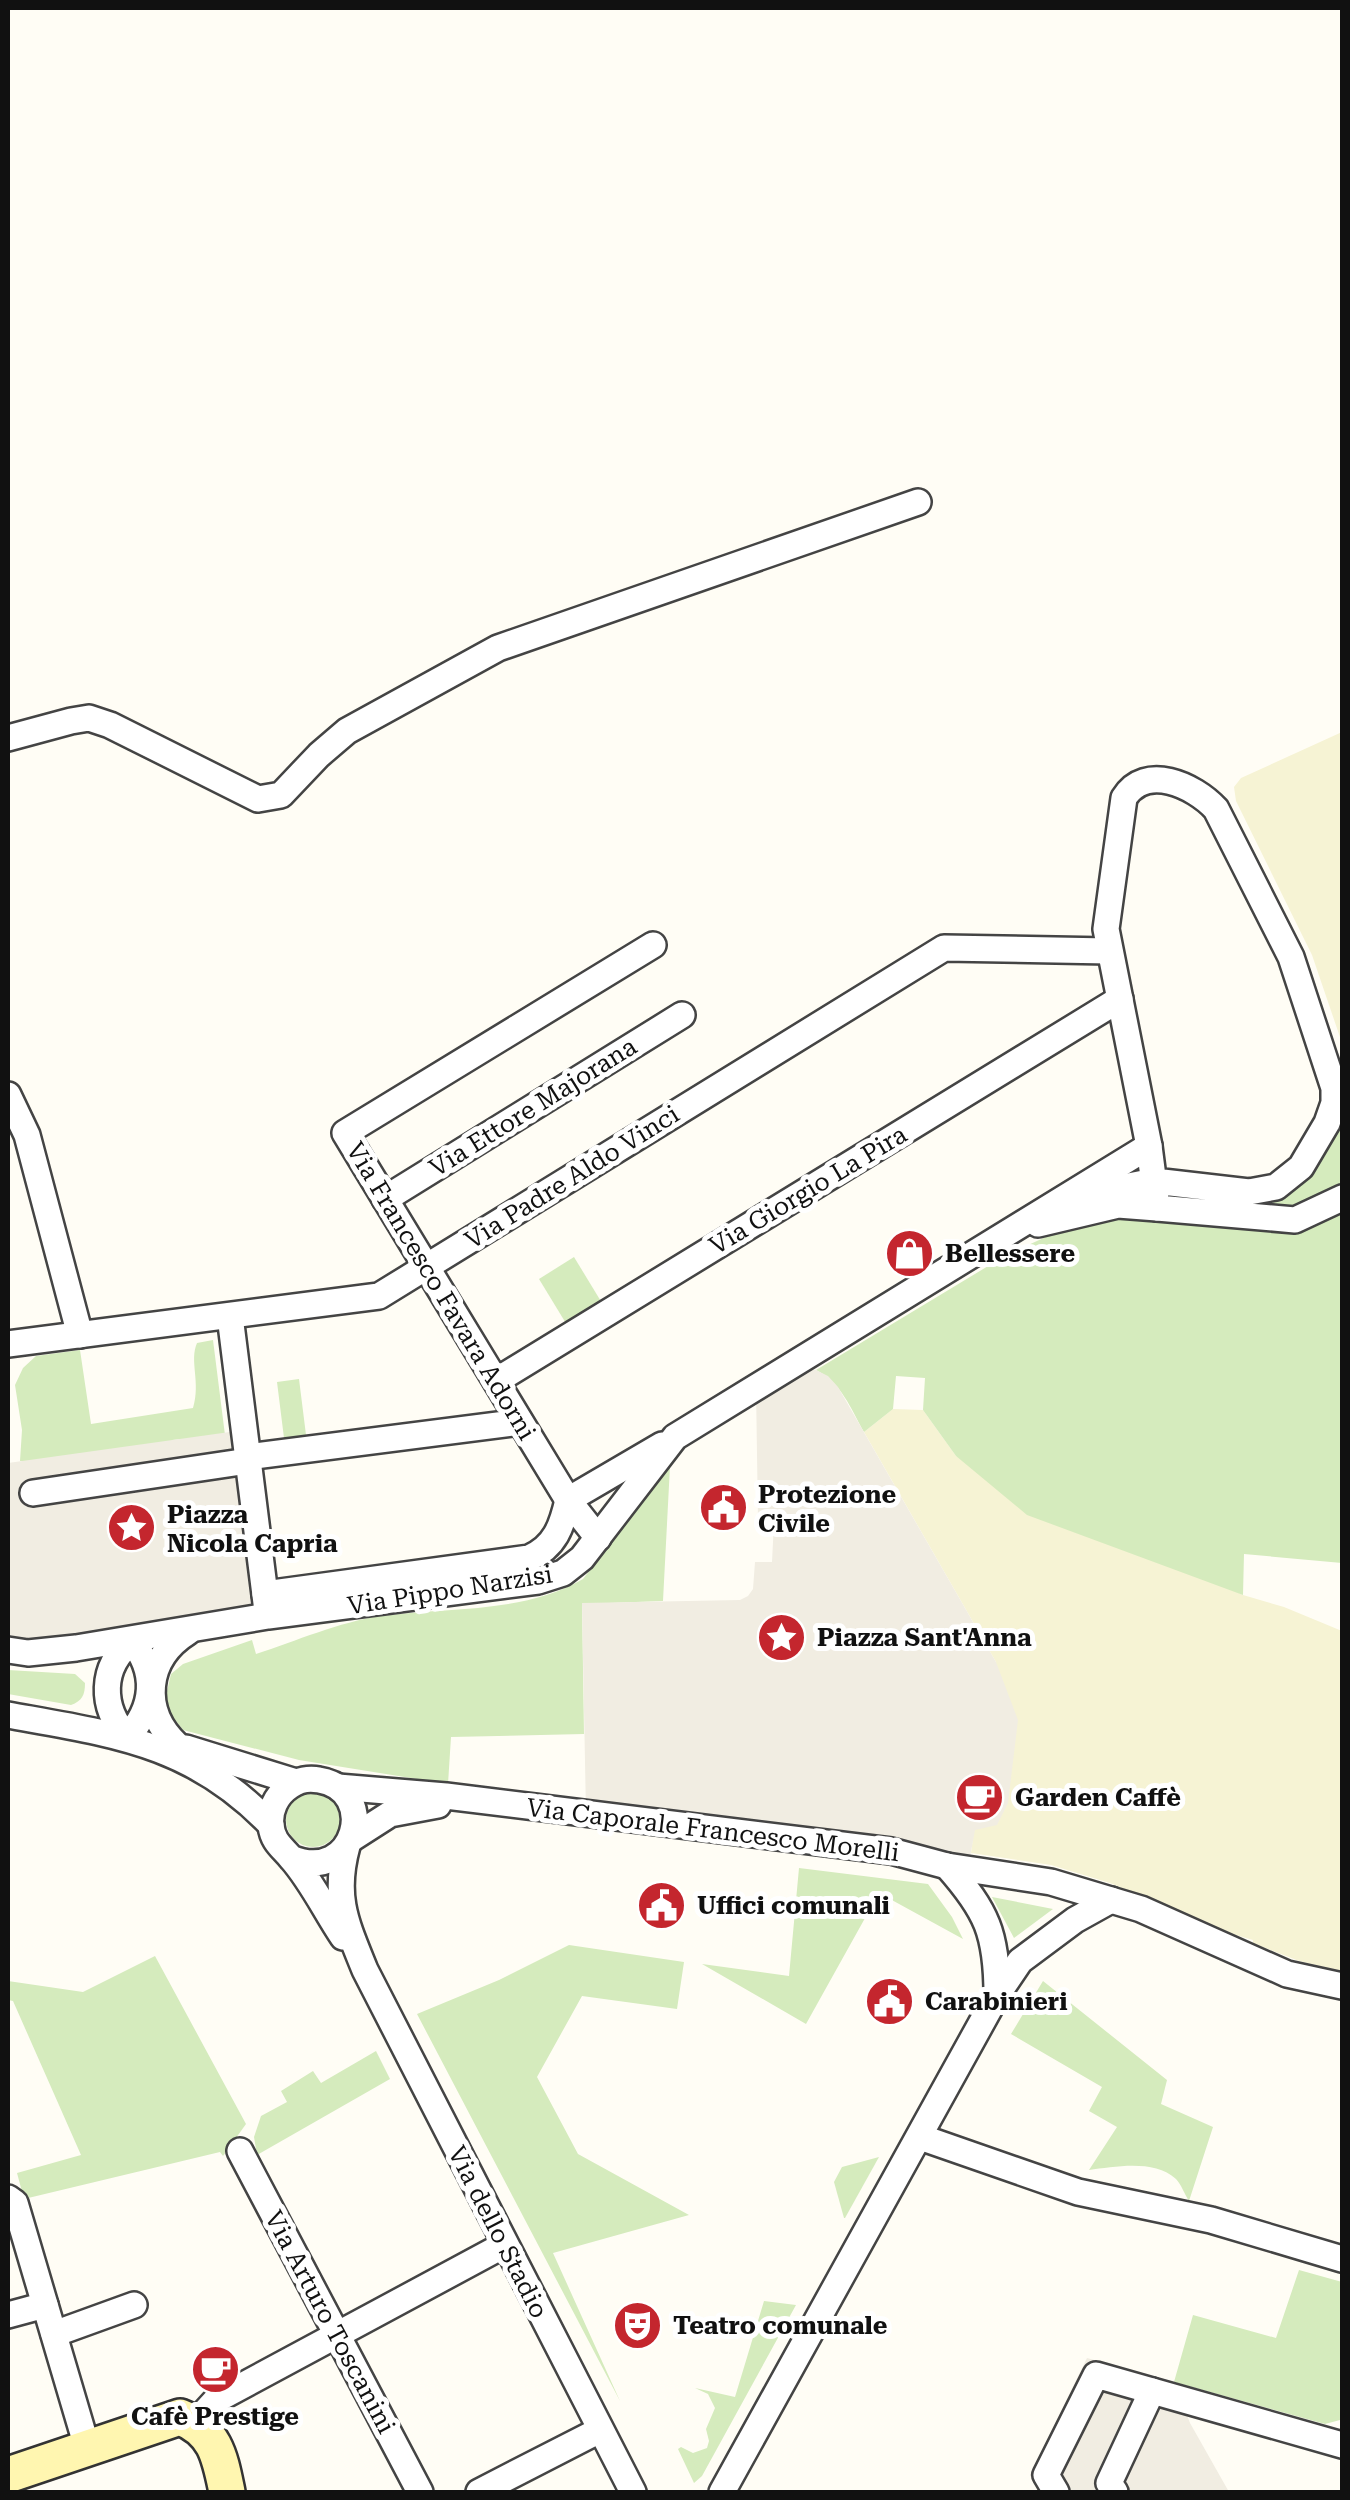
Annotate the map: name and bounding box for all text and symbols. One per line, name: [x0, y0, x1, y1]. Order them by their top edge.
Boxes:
street label: Via Ettore Majorana: [424, 1031, 642, 1183]
street label: Via Padre Aldo Vinci: [460, 1099, 684, 1255]
street label: Via Giorgio La Pira: [704, 1119, 912, 1260]
street label: Via Francesco Favara Adorni: [340, 1137, 542, 1445]
shop icon: Bellessere: [884, 1227, 936, 1279]
place label: Bellessere: [945, 1239, 1075, 1268]
place label: Protezione Civile: [758, 1480, 896, 1538]
public building icon: Protezione Civile: [697, 1482, 749, 1534]
place label: Piazza Nicola Capria: [167, 1500, 338, 1558]
place icon: Piazza Nicola Capria: [106, 1502, 158, 1554]
street label: Via Pippo Narzisi: [346, 1559, 555, 1621]
place icon: Piazza Sant'Anna: [756, 1611, 808, 1663]
place label: Piazza Sant'Anna: [817, 1623, 1032, 1652]
cafe icon: Garden Caffè: [954, 1771, 1006, 1823]
place label: Garden Caffè: [1015, 1783, 1181, 1812]
street label: Via Caporale Francesco Morelli: [525, 1793, 901, 1867]
public building icon: Uffici comunali: [636, 1879, 688, 1931]
place label: Uffici comunali: [697, 1891, 890, 1920]
public building icon: Carabinieri: [864, 1975, 916, 2027]
place label: Carabinieri: [925, 1987, 1067, 2016]
street label: Via dello Stadio: [442, 2141, 554, 2323]
street label: Via Arturo Toscanini: [259, 2206, 401, 2438]
theatre icon: Teatro comunale: [612, 2299, 664, 2351]
place label: Teatro comunale: [673, 2311, 887, 2340]
cafe icon: Cafè Prestige: [189, 2344, 241, 2396]
place label: Cafè Prestige: [131, 2402, 299, 2431]

